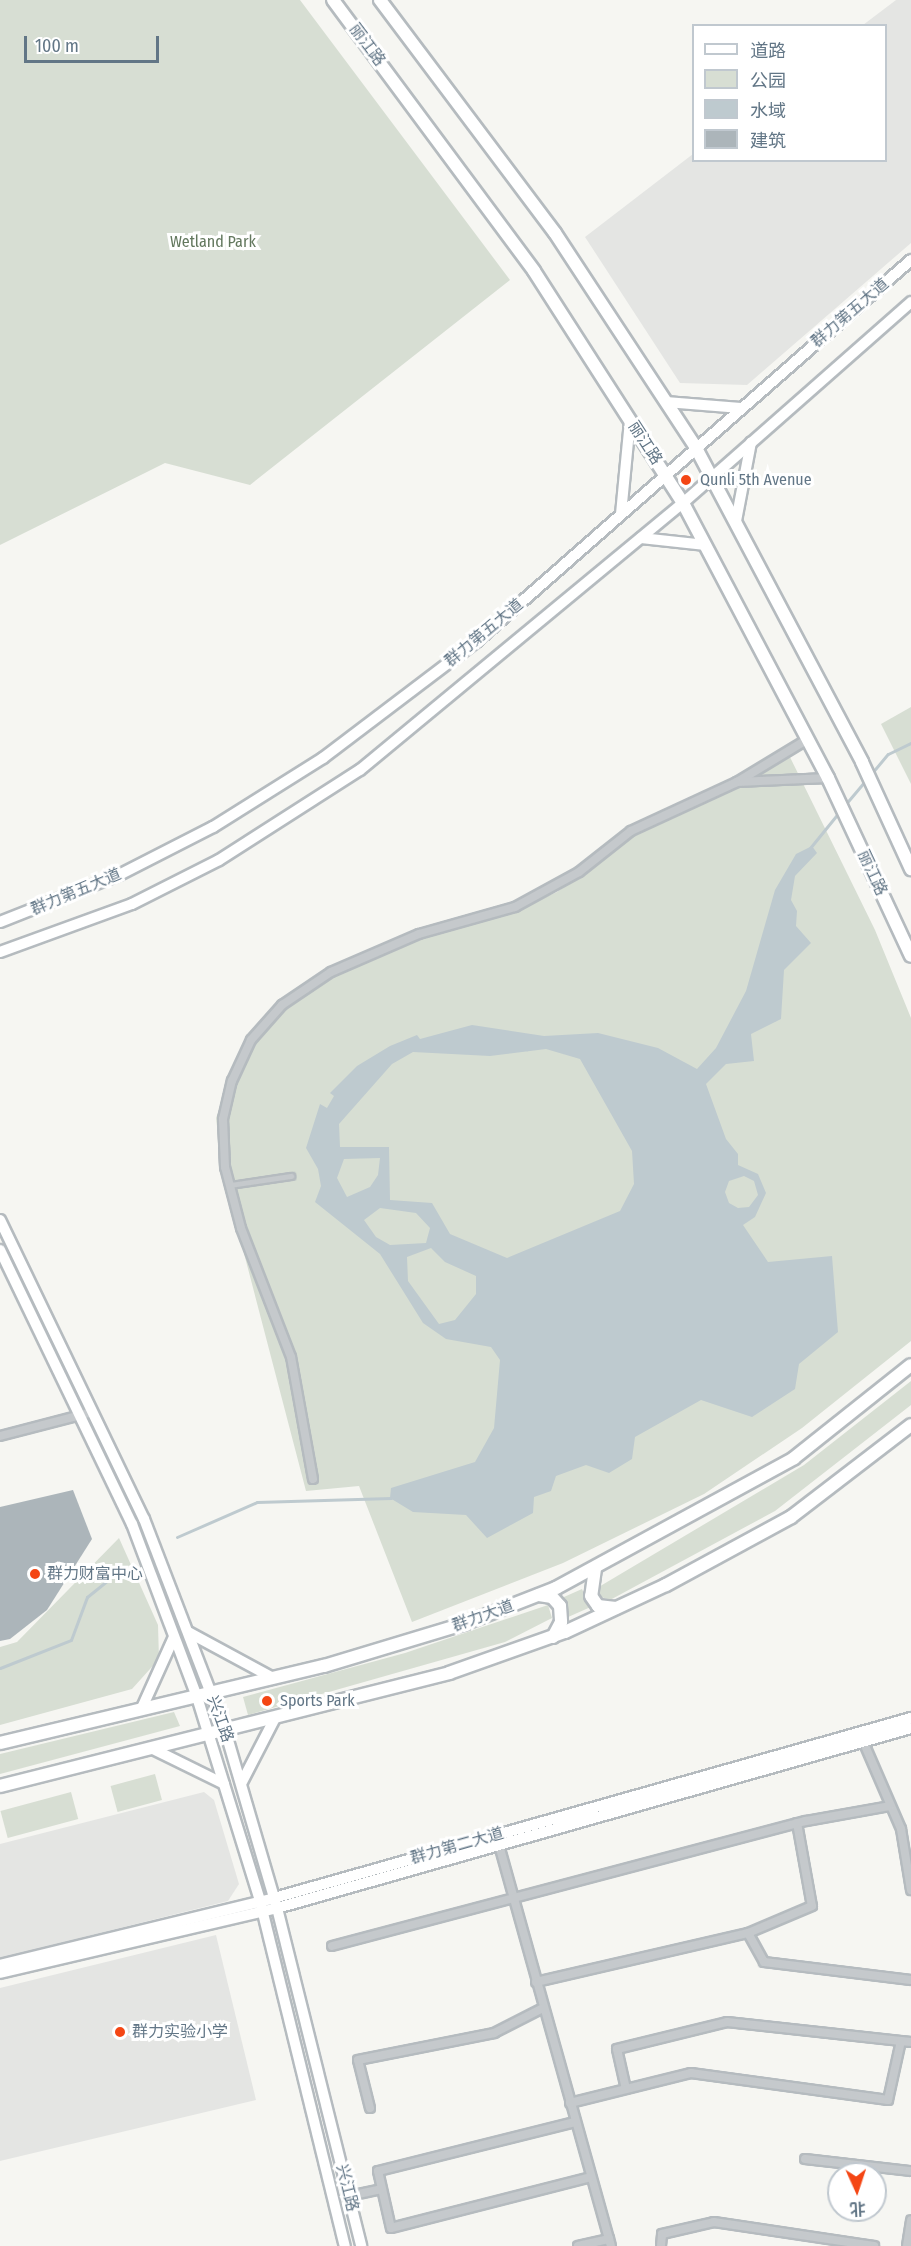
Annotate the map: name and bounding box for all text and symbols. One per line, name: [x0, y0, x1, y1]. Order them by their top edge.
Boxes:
street label: 丽江路: [345, 20, 389, 70]
scale bar: [27, 24, 162, 62]
legend: [692, 24, 887, 162]
text: 100 m: [35, 35, 79, 57]
text: 道路: [750, 40, 786, 62]
text: 公园: [750, 70, 786, 92]
text: 水域: [750, 100, 786, 122]
text: 建筑: [750, 130, 786, 152]
park label: Wetland Park: [170, 232, 256, 252]
street label: 群力第五大道: [807, 274, 893, 352]
street label: 丽江路: [624, 418, 666, 468]
place label: Qunli 5th Avenue: [700, 470, 812, 490]
marker: Qunli 5th Avenue: [677, 471, 695, 489]
street label: 群力第五大道: [441, 595, 527, 671]
street label: 丽江路: [853, 847, 891, 899]
street label: 群力第五大道: [28, 864, 124, 920]
place label: 群力财富中心: [47, 1564, 143, 1584]
marker: 群力财富中心: [28, 1567, 42, 1581]
street label: 群力大道: [450, 1596, 516, 1636]
place label: Sports Park: [280, 1691, 355, 1711]
marker: Sports Park: [258, 1692, 276, 1710]
street label: 兴江路: [203, 1693, 237, 1745]
street label: 群力第二大道: [408, 1824, 506, 1868]
place label: 群力实验小学: [132, 2022, 228, 2042]
marker: 群力实验小学: [113, 2025, 127, 2039]
street label: 兴江路: [332, 2162, 362, 2214]
north arrow: [827, 2162, 887, 2222]
text: 北: [849, 2199, 866, 2218]

